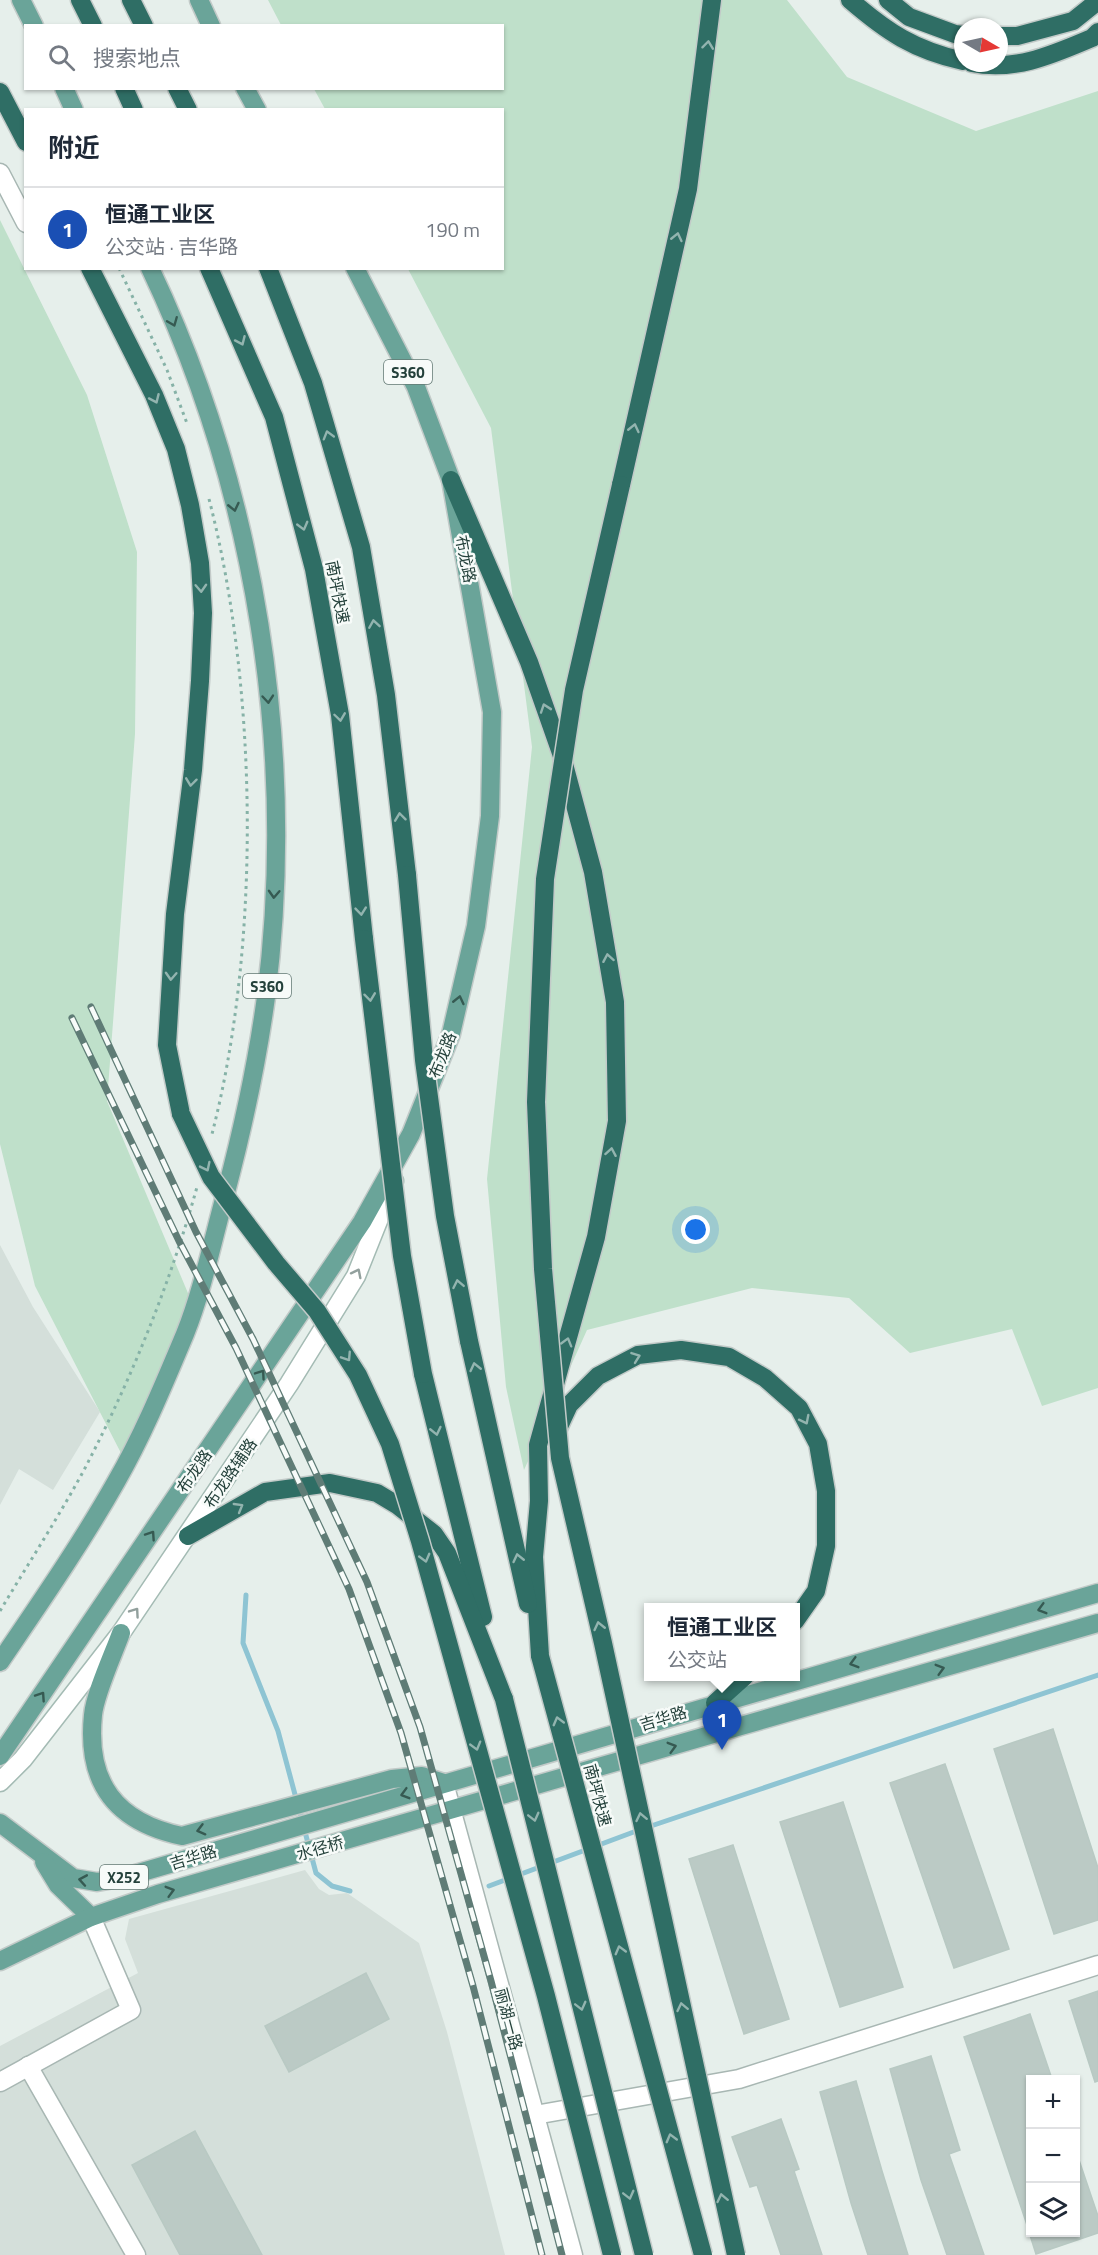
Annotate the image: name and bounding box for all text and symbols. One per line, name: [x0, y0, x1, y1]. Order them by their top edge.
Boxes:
north arrow: [954, 18, 1008, 72]
search box: [24, 24, 504, 90]
one-way arrow: [701, 40, 714, 50]
icon: search: [45, 41, 78, 74]
text: 搜索地点: [93, 41, 181, 75]
text: 附近: [48, 128, 100, 167]
text: 恒通工业区: [105, 197, 215, 231]
text: 1: [62, 214, 73, 245]
text: 190 m: [425, 214, 480, 245]
text: 公交站 · 吉华路: [105, 231, 238, 262]
one-way arrow: [670, 233, 683, 243]
one-way arrow: [166, 316, 178, 327]
one-way arrow: [234, 335, 246, 346]
road number: S360: [384, 360, 432, 384]
one-way arrow: [148, 393, 160, 404]
one-way arrow: [627, 423, 640, 433]
one-way arrow: [323, 430, 335, 441]
one-way arrow: [227, 502, 240, 512]
one-way arrow: [296, 520, 308, 530]
street label: 布龙路: [450, 533, 482, 585]
street label: 南坪快速: [320, 558, 356, 626]
one-way arrow: [195, 583, 208, 592]
one-way arrow: [368, 619, 381, 629]
one-way arrow: [261, 694, 274, 704]
one-way arrow: [540, 703, 553, 714]
one-way arrow: [333, 712, 346, 721]
one-way arrow: [186, 778, 198, 787]
one-way arrow: [395, 813, 407, 822]
one-way arrow: [267, 889, 280, 898]
one-way arrow: [354, 906, 367, 915]
one-way arrow: [602, 953, 615, 963]
one-way arrow: [165, 972, 178, 981]
road number: S360: [243, 974, 291, 998]
one-way arrow: [364, 992, 376, 1001]
one-way arrow: [452, 995, 465, 1005]
street label: 布龙路: [422, 1028, 462, 1082]
one-way arrow: [605, 1147, 617, 1157]
one-way arrow: [199, 1161, 211, 1172]
your location: [681, 1215, 710, 1244]
one-way arrow: [349, 1269, 361, 1280]
one-way arrow: [452, 1279, 465, 1289]
one-way arrow: [560, 1337, 572, 1348]
one-way arrow: [340, 1351, 351, 1362]
one-way arrow: [630, 1352, 641, 1365]
one-way arrow: [469, 1363, 482, 1373]
one-way arrow: [254, 1369, 265, 1380]
one-way arrow: [798, 1414, 810, 1425]
one-way arrow: [429, 1426, 442, 1436]
street label: 布龙路辅路: [198, 1433, 262, 1513]
street label: 布龙路: [171, 1444, 217, 1498]
one-way arrow: [233, 1503, 243, 1514]
one-way arrow: [143, 1530, 154, 1541]
one-way arrow: [418, 1552, 430, 1563]
one-way arrow: [512, 1553, 525, 1563]
one-way arrow: [1037, 1602, 1048, 1614]
popup: [644, 1603, 800, 1681]
one-way arrow: [128, 1608, 139, 1619]
text: 恒通工业区: [667, 1610, 777, 1644]
one-way arrow: [594, 1621, 607, 1631]
text: 公交站: [667, 1644, 727, 1675]
one-way arrow: [849, 1655, 859, 1668]
one-way arrow: [934, 1664, 945, 1676]
one-way arrow: [34, 1692, 45, 1703]
street label: 吉华路: [637, 1700, 689, 1736]
pin: 1: [702, 1700, 742, 1750]
one-way arrow: [553, 1716, 565, 1727]
one-way arrow: [469, 1740, 481, 1751]
one-way arrow: [666, 1742, 677, 1754]
street label: 南坪快速: [578, 1761, 618, 1829]
one-way arrow: [400, 1787, 411, 1799]
one-way arrow: [526, 1812, 539, 1822]
one-way arrow: [635, 1812, 648, 1822]
one-way arrow: [196, 1823, 206, 1836]
street label: 水径桥: [294, 1830, 346, 1866]
street label: 吉华路: [167, 1839, 219, 1875]
road number: X252: [100, 1865, 148, 1889]
one-way arrow: [78, 1874, 88, 1886]
one-way arrow: [164, 1886, 175, 1898]
one-way arrow: [615, 1945, 627, 1956]
street label: 丽湖一路: [489, 1985, 529, 2053]
one-way arrow: [574, 2001, 587, 2011]
one-way arrow: [676, 2003, 689, 2013]
map controls: [1026, 2075, 1080, 2237]
button: +: [1026, 2075, 1080, 2129]
button: −: [1026, 2129, 1080, 2183]
one-way arrow: [666, 2133, 679, 2143]
button: layers: [1026, 2183, 1080, 2237]
one-way arrow: [621, 2190, 634, 2200]
one-way arrow: [717, 2193, 730, 2203]

